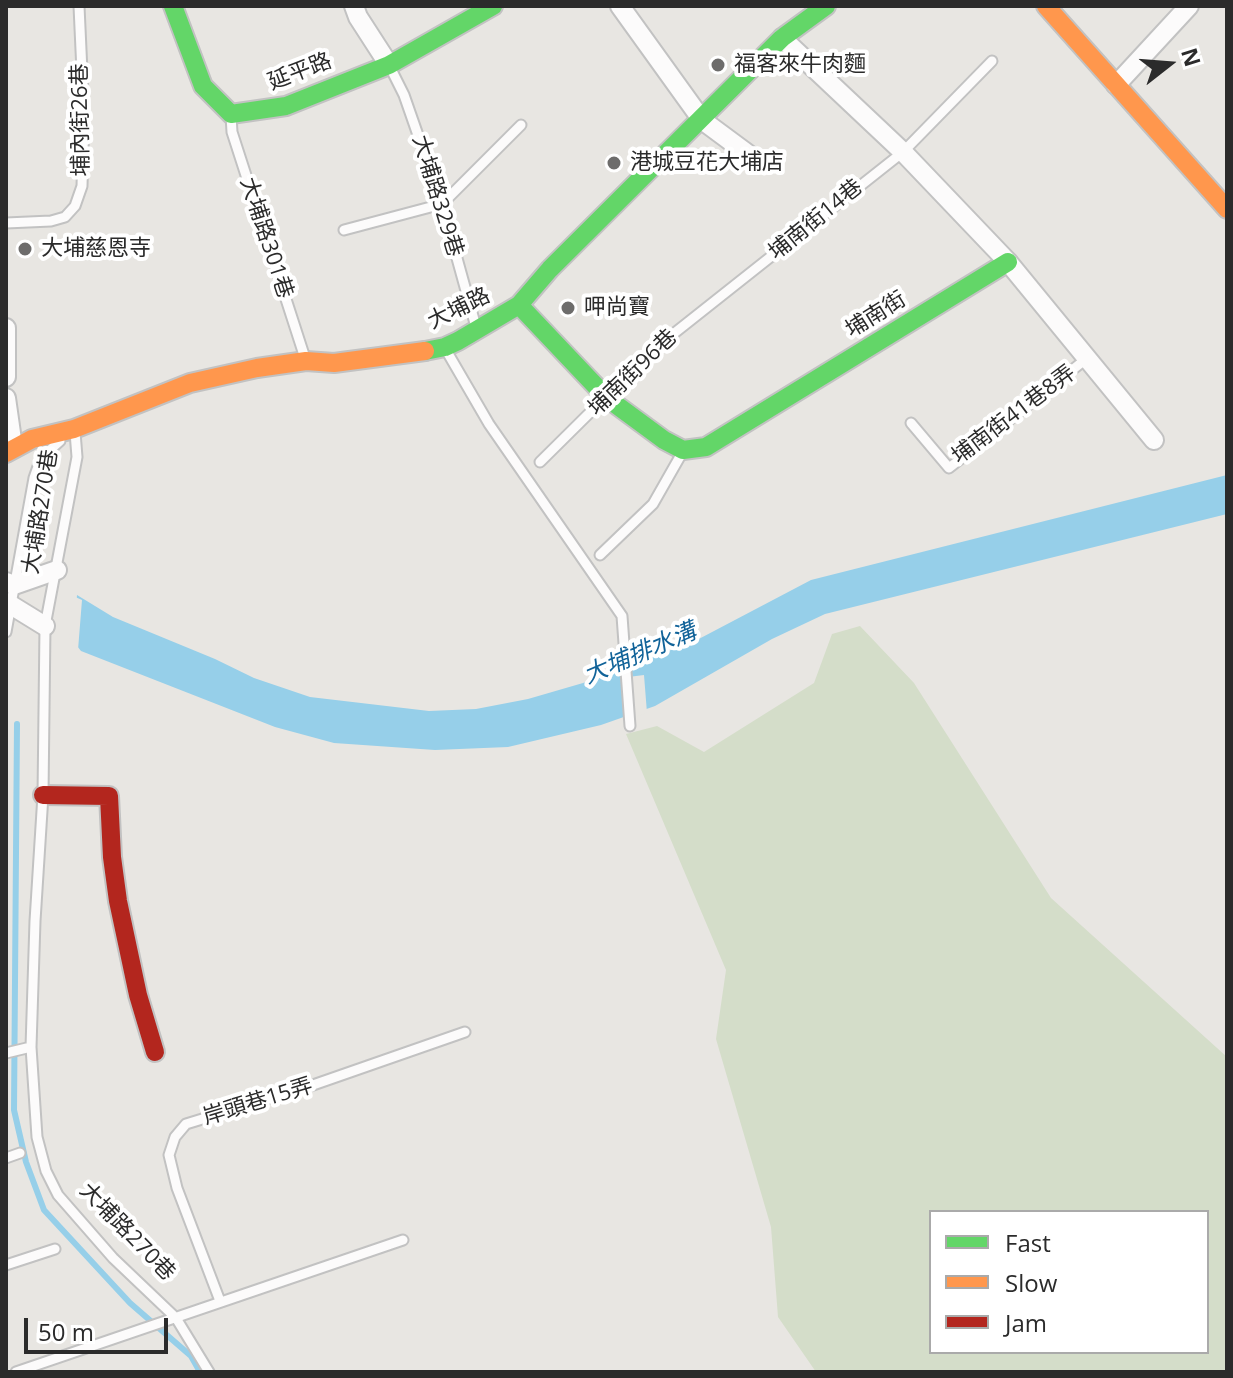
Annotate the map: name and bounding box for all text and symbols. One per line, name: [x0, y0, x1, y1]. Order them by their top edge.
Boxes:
north arrow: [1129, 24, 1209, 104]
text: N: [1175, 44, 1209, 70]
street label: 延平路: [264, 48, 336, 96]
place label: 福客來牛肉麵: [734, 52, 866, 78]
marker: 福客來牛肉麵: [709, 56, 727, 74]
street label: 埔內街26巷: [67, 63, 95, 177]
street label: 大埔路329巷: [406, 132, 468, 260]
place label: 港城豆花大埔店: [630, 150, 784, 176]
marker: 港城豆花大埔店: [605, 154, 623, 172]
street label: 大埔路301巷: [234, 174, 298, 302]
street label: 埔南街14巷: [764, 174, 868, 266]
place label: 大埔慈恩寺: [41, 236, 151, 262]
marker: 大埔慈恩寺: [16, 240, 34, 258]
street label: 大埔路: [424, 283, 494, 335]
street label: 埔南街: [841, 286, 911, 344]
place label: 呷尚寶: [584, 295, 650, 321]
marker: 呷尚寶: [559, 299, 577, 317]
street label: 埔南街96巷: [583, 324, 683, 422]
street label: 埔南街41巷8弄: [947, 360, 1081, 470]
street label: 大埔路270巷: [18, 448, 64, 576]
water label: 大埔排水溝: [579, 617, 701, 691]
street label: 岸頭巷15弄: [200, 1073, 316, 1131]
street label: 大埔路270巷: [74, 1178, 180, 1286]
legend: [929, 1210, 1209, 1354]
text: Fast: [1005, 1226, 1051, 1259]
text: Slow: [1005, 1266, 1057, 1299]
scale bar: [28, 1302, 172, 1352]
text: Jam: [1005, 1306, 1047, 1339]
text: 50 m: [38, 1315, 94, 1348]

